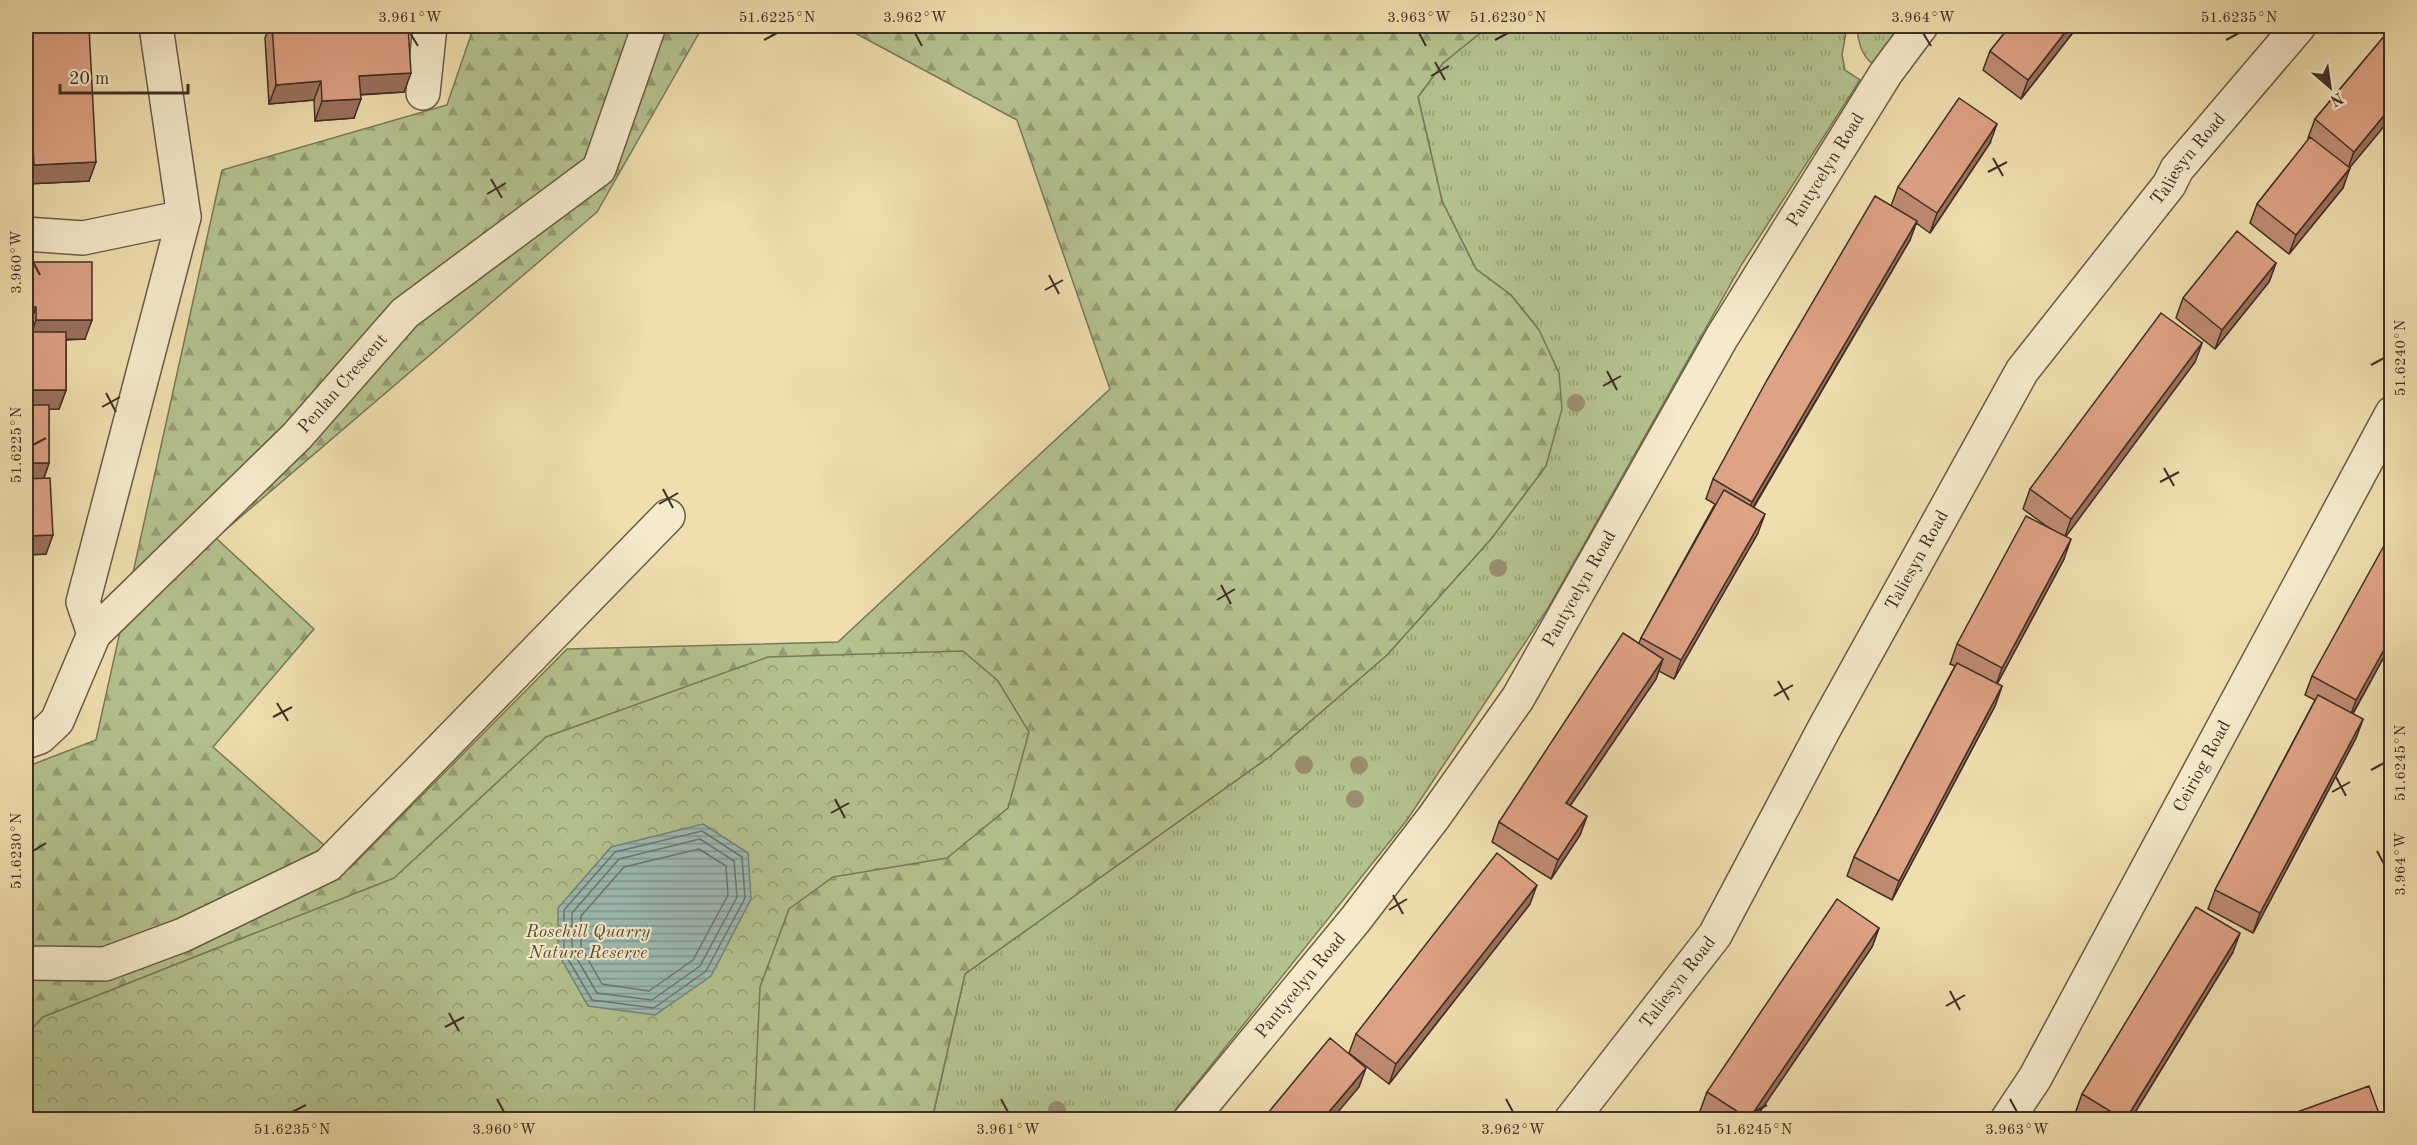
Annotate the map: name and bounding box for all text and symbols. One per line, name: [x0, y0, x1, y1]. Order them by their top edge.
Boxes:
text: 3.961°W: [378, 11, 442, 26]
text: 51.6225°N: [739, 11, 816, 26]
text: 3.962°W: [883, 11, 947, 26]
text: 3.963°W: [1387, 11, 1451, 26]
text: 51.6230°N: [1470, 11, 1547, 26]
text: 3.964°W: [1891, 11, 1955, 26]
text: 51.6235°N: [2201, 11, 2278, 26]
scale bar: [60, 57, 188, 95]
north arrow: [2300, 57, 2360, 117]
text: 20 m: [69, 70, 109, 88]
text: N: [2326, 88, 2346, 109]
street label: Pantycelyn Road: [1784, 110, 1868, 230]
street label: Taliesyn Road: [2148, 110, 2229, 209]
text: 3.960°W: [10, 230, 25, 294]
text: 51.6240°N: [2394, 319, 2409, 396]
street label: Penlan Crescent: [295, 331, 391, 437]
text: 51.6225°N: [10, 406, 25, 483]
street label: Taliesyn Road: [1882, 508, 1952, 614]
street label: Pantycelyn Road: [1540, 528, 1620, 650]
street label: Ceiriog Road: [2170, 718, 2234, 815]
text: 51.6245°N: [2394, 724, 2409, 801]
text: 51.6230°N: [10, 812, 25, 889]
text: 3.964°W: [2394, 832, 2409, 896]
park label: Rosehill Quarry Nature Reserve: [525, 923, 651, 962]
street label: Pantycelyn Road: [1252, 930, 1349, 1042]
street label: Taliesyn Road: [1637, 933, 1719, 1032]
text: 51.6235°N: [254, 1123, 331, 1138]
text: 3.960°W: [472, 1123, 536, 1138]
text: 3.961°W: [976, 1123, 1040, 1138]
text: 3.962°W: [1481, 1123, 1545, 1138]
text: 51.6245°N: [1716, 1123, 1793, 1138]
text: 3.963°W: [1985, 1123, 2049, 1138]

